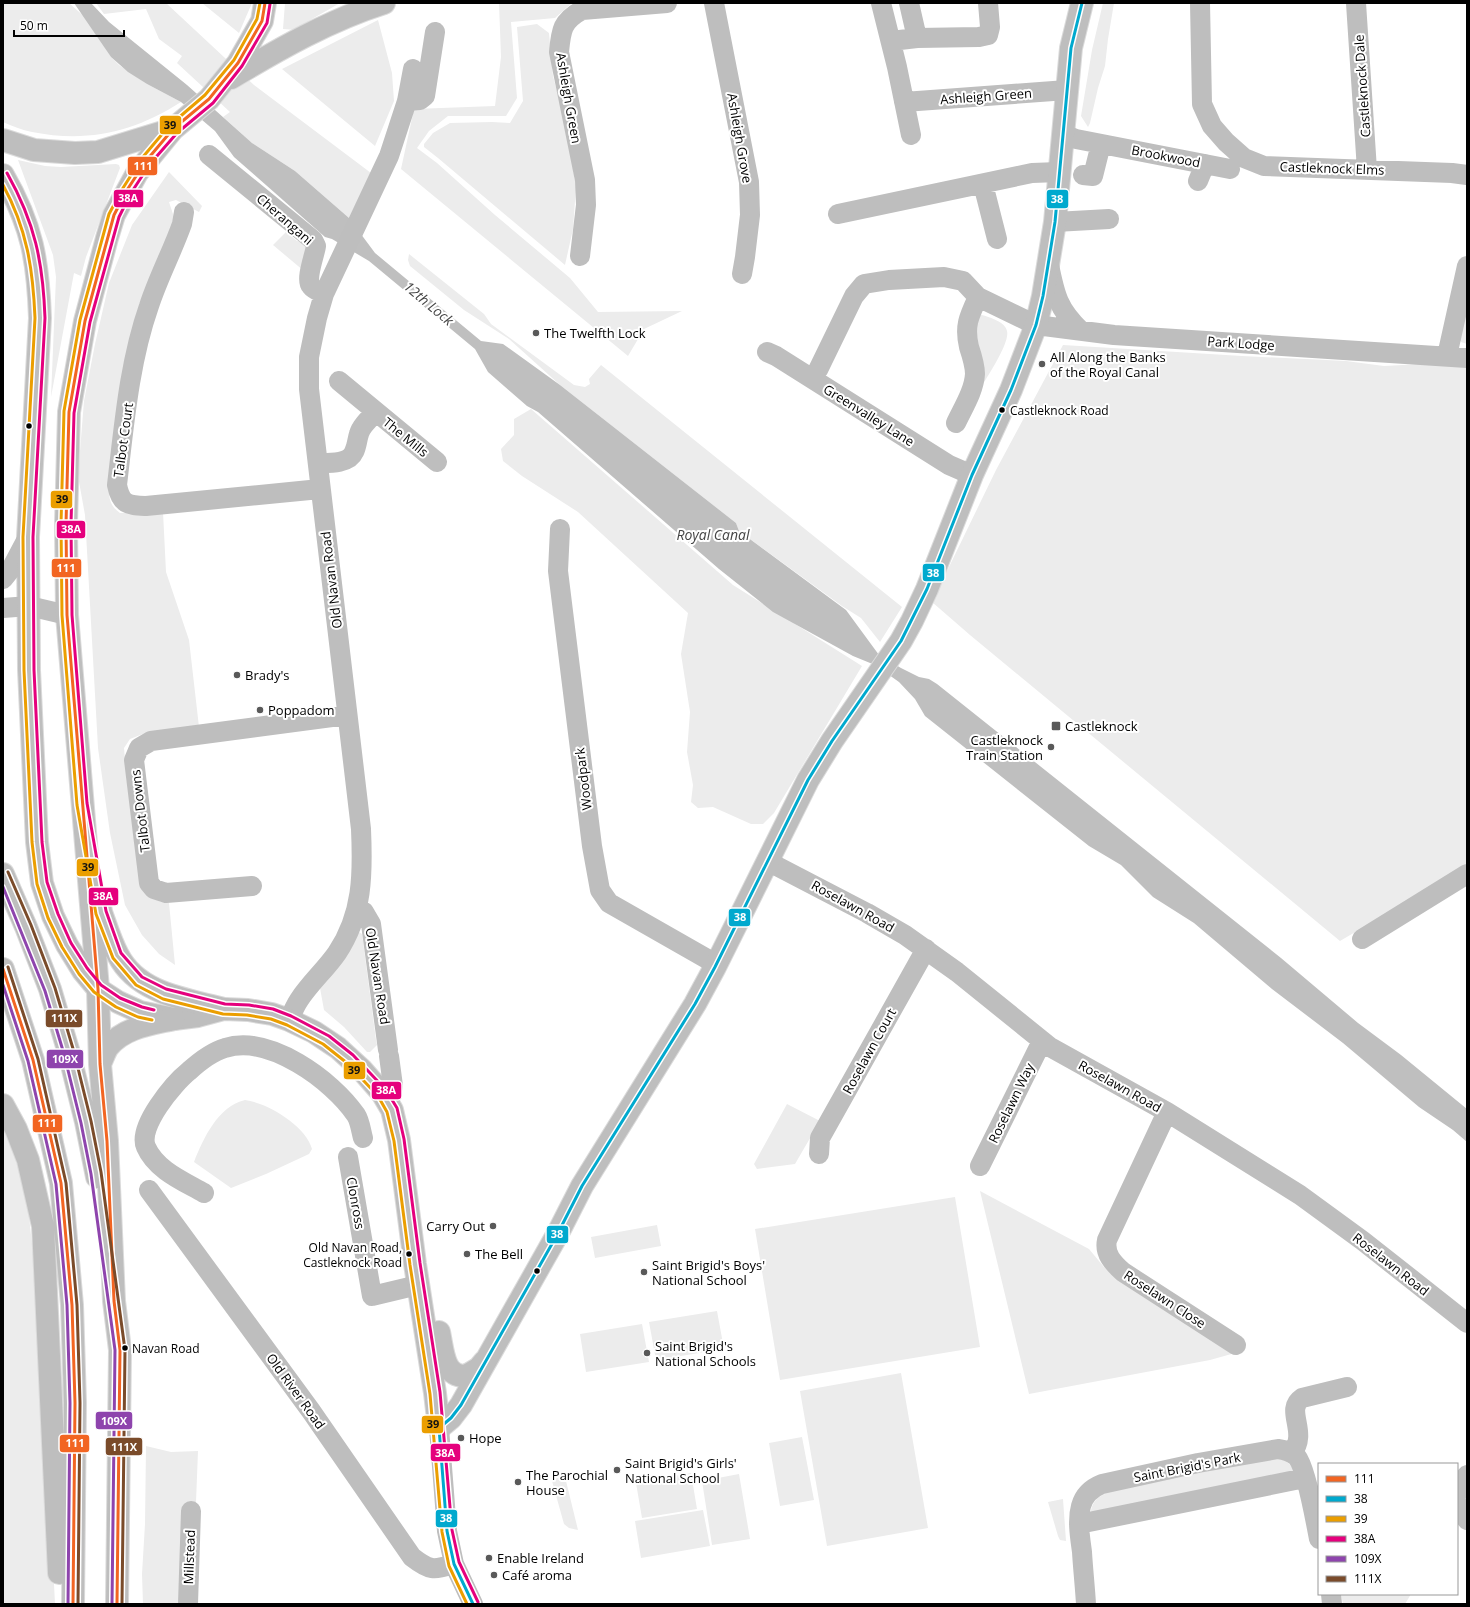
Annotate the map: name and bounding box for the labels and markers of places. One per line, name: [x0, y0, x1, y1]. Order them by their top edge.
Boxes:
place label: The Twelfth Lock: [544, 324, 646, 342]
marker: The Twelfth Lock: [531, 328, 541, 338]
place label: All Along the Banks of the Royal Canal: [1050, 348, 1166, 381]
marker: All Along the Banks of the Royal Canal: [1037, 359, 1047, 369]
place label: Castleknock Road: [1010, 402, 1109, 419]
marker: Castleknock Road: [997, 405, 1007, 415]
unlabelled marker: [24, 421, 34, 431]
place label: Brady's: [245, 666, 289, 684]
marker: Brady's: [232, 670, 242, 680]
place label: Poppadom: [268, 701, 335, 719]
marker: Poppadom: [255, 705, 265, 715]
place label: Castleknock: [1065, 717, 1138, 735]
marker: Castleknock: [1050, 720, 1062, 732]
place label: Castleknock Train Station: [966, 731, 1043, 764]
marker: Castleknock Train Station: [1046, 742, 1056, 752]
place label: Carry Out: [426, 1217, 485, 1235]
marker: Carry Out: [488, 1221, 498, 1231]
place label: Old Navan Road, Castleknock Road: [303, 1239, 402, 1271]
place label: The Bell: [475, 1245, 523, 1263]
marker: Old Navan Road, Castleknock Road: [404, 1249, 414, 1259]
marker: The Bell: [462, 1249, 472, 1259]
place label: Saint Brigid's Boys' National School: [652, 1256, 765, 1289]
unlabelled marker: [532, 1266, 542, 1276]
marker: Saint Brigid's Boys' National School: [639, 1267, 649, 1277]
place label: Saint Brigid's National Schools: [655, 1337, 756, 1370]
place label: Navan Road: [132, 1340, 199, 1357]
marker: Navan Road: [120, 1343, 130, 1353]
marker: Saint Brigid's National Schools: [642, 1348, 652, 1358]
place label: Hope: [469, 1429, 502, 1447]
marker: Hope: [456, 1433, 466, 1443]
place label: Saint Brigid's Girls' National School: [625, 1454, 737, 1487]
marker: Saint Brigid's Girls' National School: [612, 1465, 622, 1475]
place label: The Parochial House: [526, 1466, 608, 1499]
marker: The Parochial House: [513, 1477, 523, 1487]
place label: Enable Ireland: [497, 1549, 584, 1567]
marker: Enable Ireland: [484, 1553, 494, 1563]
place label: Café aroma: [502, 1566, 572, 1584]
marker: Café aroma: [489, 1570, 499, 1580]

